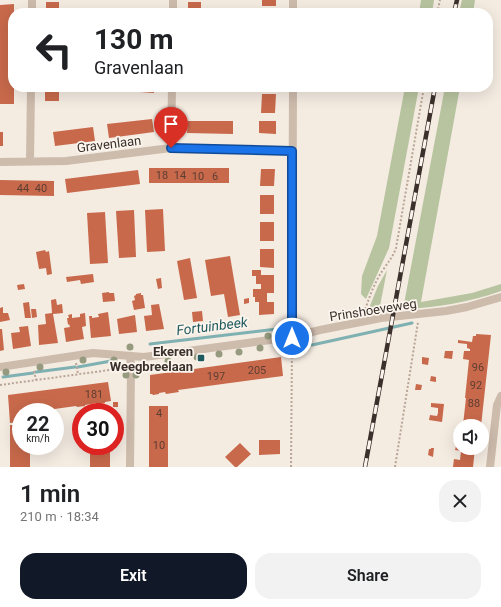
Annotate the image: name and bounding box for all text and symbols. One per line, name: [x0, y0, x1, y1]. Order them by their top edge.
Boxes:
text: 130 m: [94, 23, 173, 56]
icon: left: [28, 24, 80, 76]
text: Gravenlaan: [94, 57, 184, 78]
pin: [154, 107, 188, 148]
icon: arrive: [160, 113, 182, 135]
street label: Gravenlaan: [76, 133, 142, 155]
house number: 18: [156, 169, 168, 182]
house number: 14: [174, 169, 186, 182]
house number: 10: [192, 170, 204, 183]
house number: 6: [212, 170, 218, 183]
house number: 44: [17, 182, 29, 195]
house number: 40: [35, 182, 47, 195]
street label: Prinshoeveweg: [328, 296, 418, 324]
water label: Fortuinbeek: [175, 314, 250, 338]
position arrow: [271, 317, 313, 359]
place label: Ekeren Weegbreelaan: [110, 344, 193, 374]
marker: Ekeren Weegbreelaan: [196, 353, 206, 363]
house number: 96: [472, 361, 484, 374]
house number: 205: [248, 364, 266, 377]
house number: 197: [207, 370, 225, 383]
house number: 92: [470, 379, 482, 392]
house number: 181: [85, 388, 103, 401]
house number: 88: [468, 397, 480, 410]
speed limit sign: 30: [72, 403, 124, 455]
house number: 4: [156, 407, 162, 420]
text: 22: [27, 412, 49, 436]
map controls: [453, 419, 489, 455]
button: sound: [453, 419, 489, 455]
text: km/h: [26, 433, 50, 444]
house number: 10: [153, 439, 165, 452]
text: 1 min: [20, 480, 80, 508]
button: close: [439, 480, 481, 522]
text: 210 m · 18:34: [20, 509, 99, 524]
button: Exit: [20, 553, 247, 599]
button: Share: [255, 553, 481, 599]

